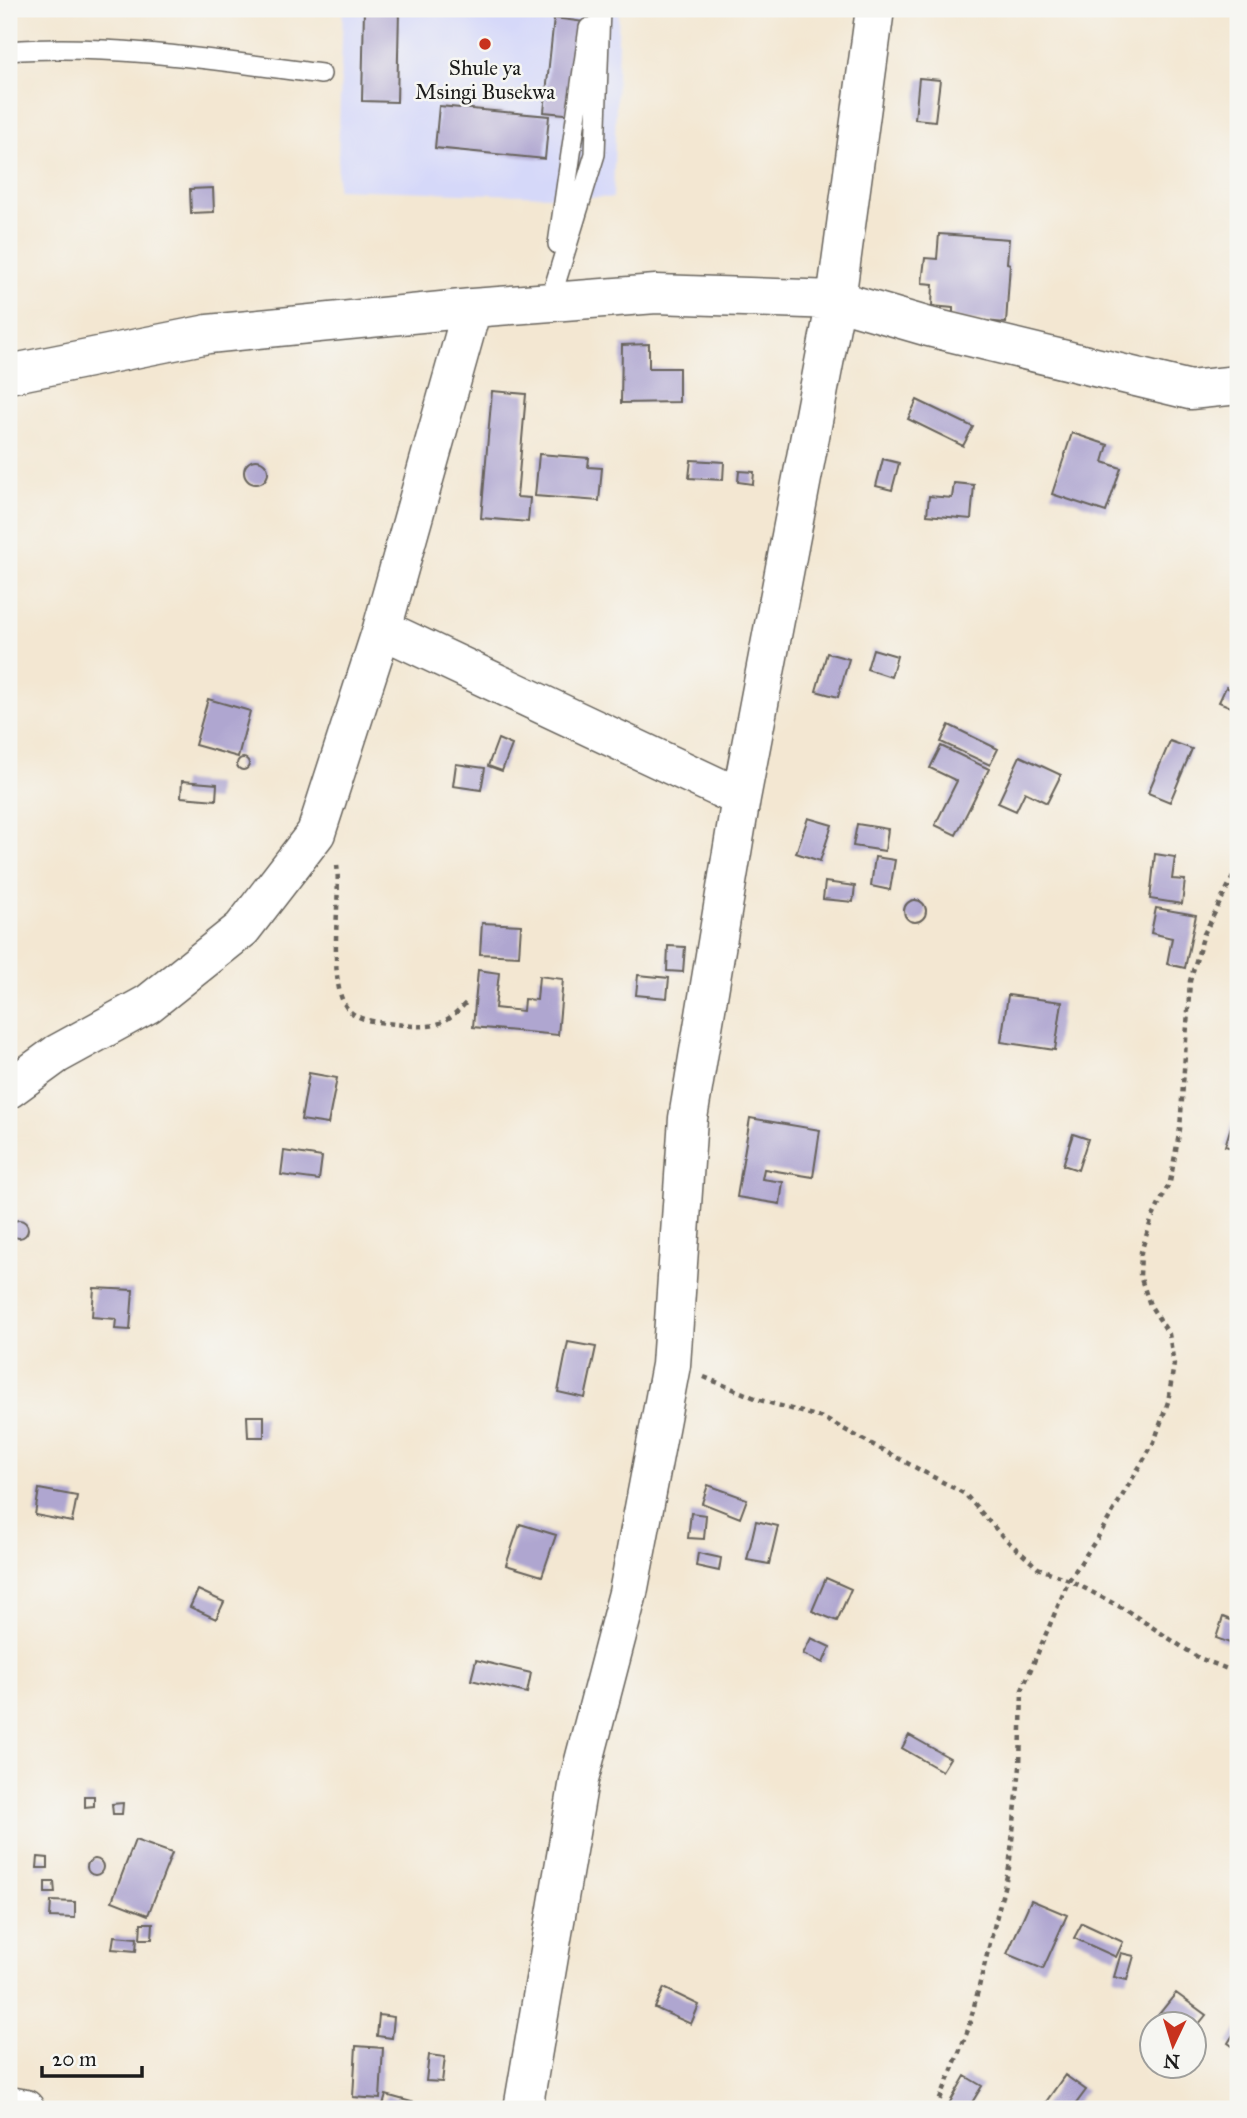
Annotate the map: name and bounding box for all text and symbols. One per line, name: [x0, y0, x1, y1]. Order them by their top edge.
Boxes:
marker: Shule ya Msingi Busekwa: [477, 36, 493, 52]
place label: Shule ya Msingi Busekwa: [415, 55, 555, 105]
north arrow: [1138, 2010, 1208, 2080]
scale bar: [42, 2034, 142, 2078]
text: 20 m: [52, 2046, 97, 2072]
text: N: [1163, 2049, 1181, 2073]

